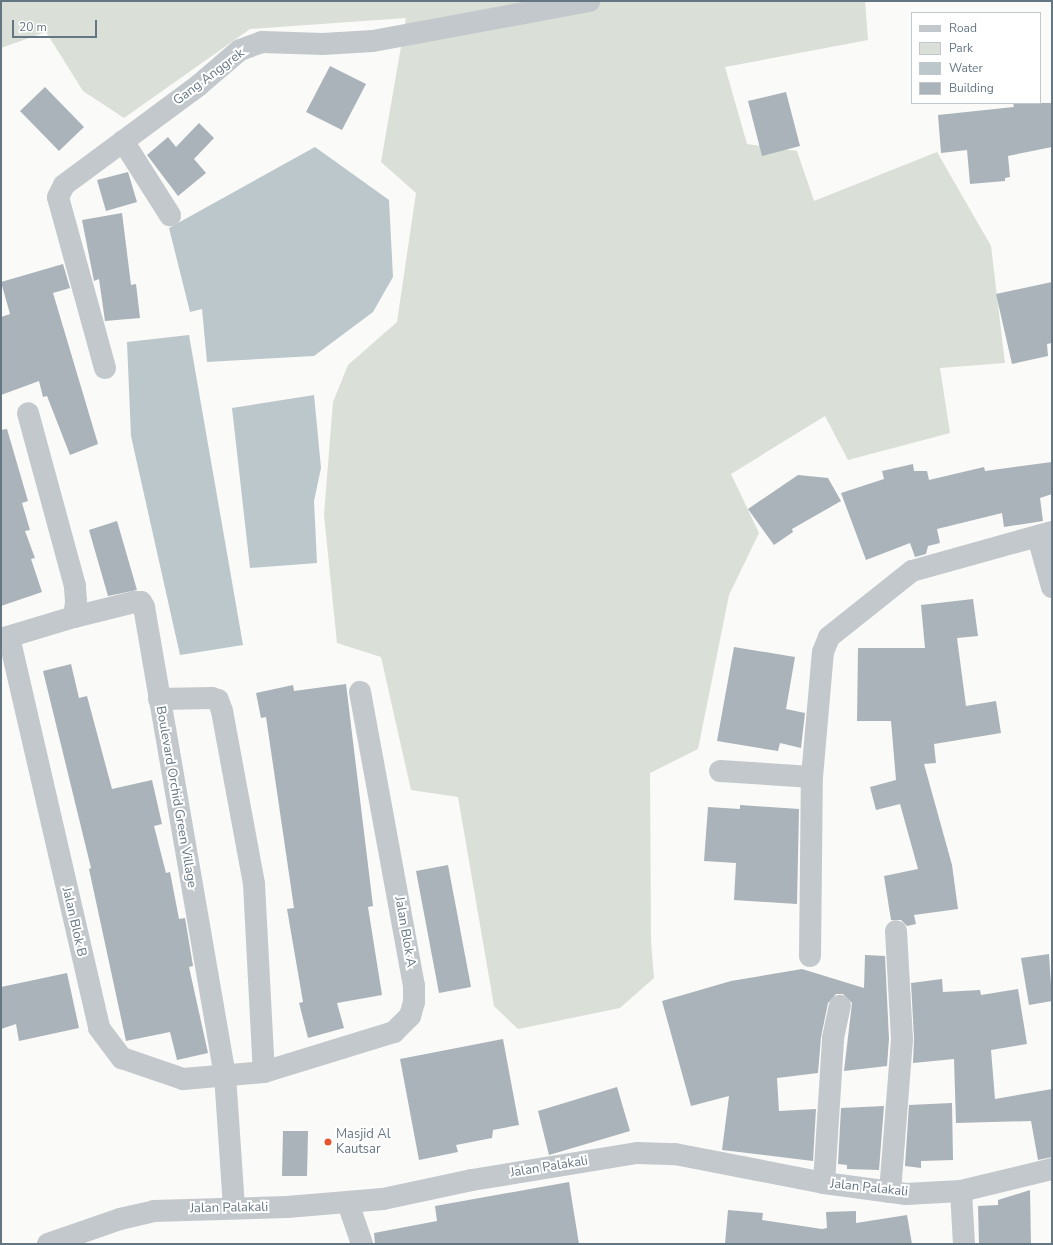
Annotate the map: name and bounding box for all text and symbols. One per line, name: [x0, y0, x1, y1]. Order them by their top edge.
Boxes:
scale bar: [14, 12, 99, 38]
legend: [911, 12, 1041, 104]
text: 20 m: [19, 19, 47, 35]
text: Road: [949, 20, 977, 36]
text: Park: [949, 40, 973, 56]
street label: Gang Anggrek: [170, 45, 248, 109]
text: Water: [949, 60, 983, 76]
text: Building: [949, 80, 994, 96]
street label: Boulevard Orchid Green Village: [152, 705, 200, 889]
street label: Jalan Blok B: [58, 886, 90, 958]
street label: Jalan Blok A: [391, 895, 419, 969]
place label: Masjid Al Kautsar: [336, 1127, 391, 1158]
marker: Masjid Al Kautsar: [323, 1137, 333, 1147]
street label: Jalan Palakali: [509, 1153, 589, 1181]
street label: Jalan Palakali: [829, 1176, 909, 1200]
street label: Jalan Palakali: [190, 1200, 268, 1216]

